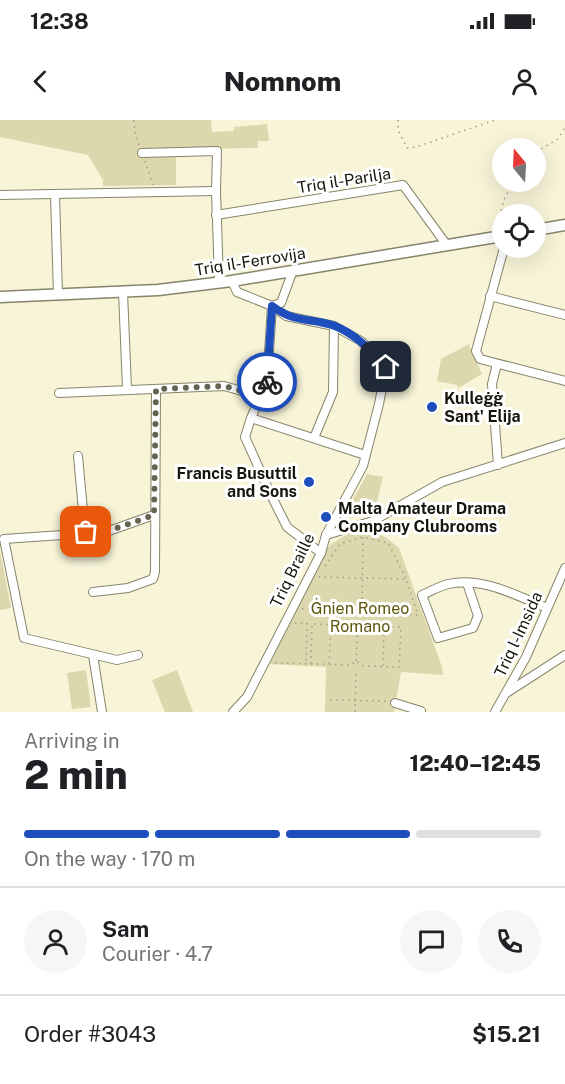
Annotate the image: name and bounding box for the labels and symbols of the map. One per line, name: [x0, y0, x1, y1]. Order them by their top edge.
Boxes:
north arrow: [492, 138, 546, 192]
street label: Triq il-Parilja: [296, 164, 392, 197]
street label: Triq il-Ferrovija: [193, 243, 307, 280]
pin: [360, 341, 411, 392]
courier: [237, 352, 297, 412]
place label: Kulleġġ Sant' Elija: [444, 389, 521, 426]
marker: Kulleġġ Sant' Elija: [425, 400, 439, 414]
place label: Francis Busuttil and Sons: [177, 464, 297, 501]
marker: Francis Busuttil and Sons: [302, 475, 316, 489]
place label: Malta Amateur Drama Company Clubrooms: [338, 499, 506, 536]
pin: [60, 506, 111, 557]
marker: Malta Amateur Drama Company Clubrooms: [319, 510, 333, 524]
street label: Triq Braille: [266, 530, 319, 610]
street label: Triq l-Imsida: [490, 589, 546, 680]
park label: Ġnien Romeo Romano: [311, 598, 409, 636]

